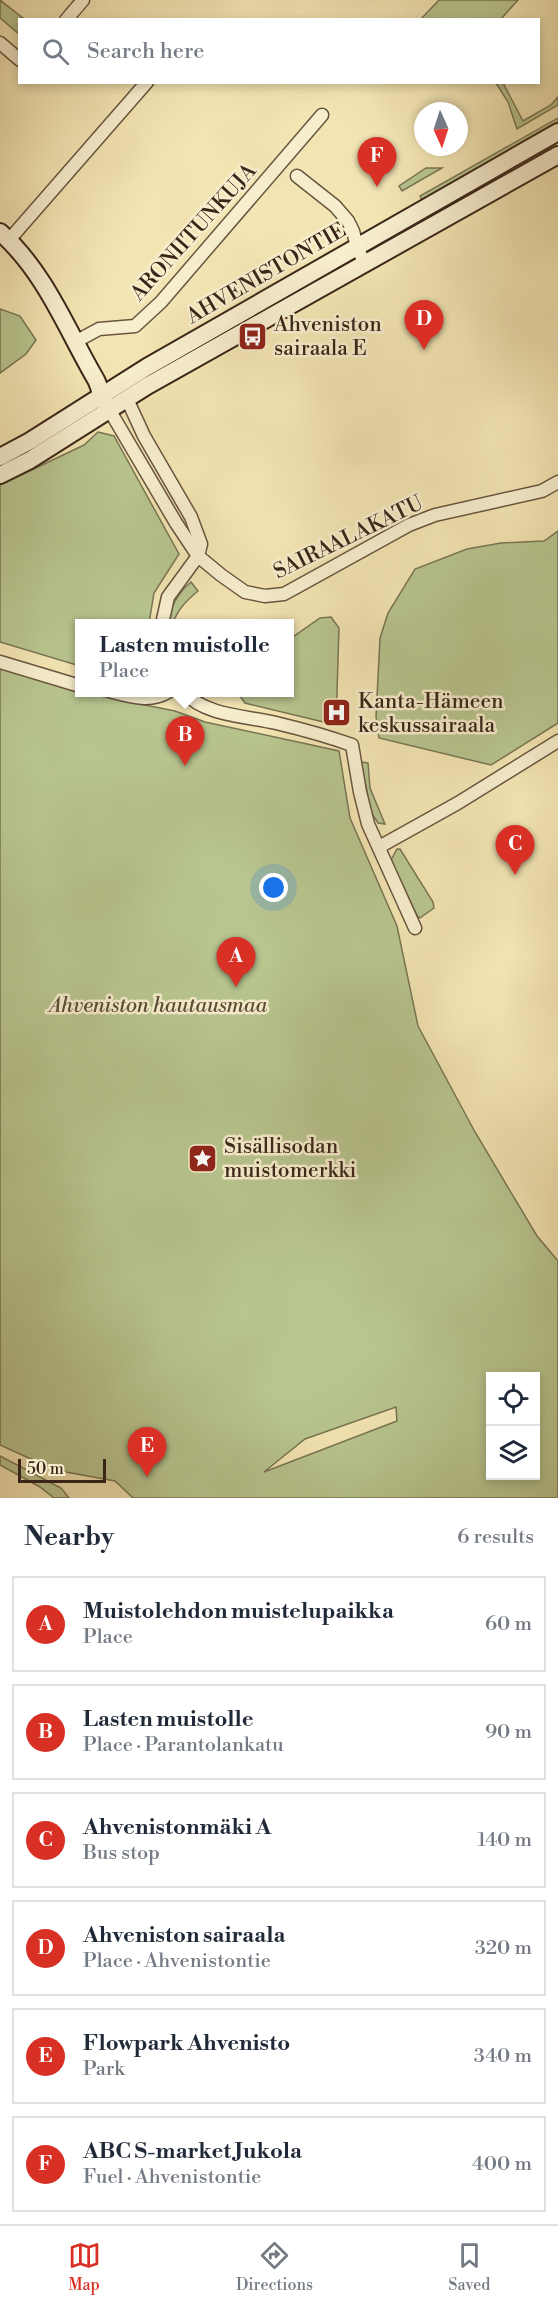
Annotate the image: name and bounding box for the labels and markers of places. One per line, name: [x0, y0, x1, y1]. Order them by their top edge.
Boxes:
pin: F: [358, 138, 397, 187]
pin: D: [404, 300, 444, 350]
place label: Ahveniston sairaala E: [273, 312, 382, 362]
bus stop icon: Ahveniston sairaala E: [237, 320, 269, 352]
place label: Kanta-Hämeen keskussairaala: [358, 689, 504, 739]
hospital icon: Kanta-Hämeen keskussairaala: [321, 697, 353, 729]
pin: B: [166, 716, 204, 766]
pin: C: [496, 826, 534, 875]
pin: A: [216, 938, 256, 987]
place label: Sisällisodan muistomerkki: [224, 1134, 356, 1184]
place icon: Sisällisodan muistomerkki: [187, 1142, 219, 1174]
pin: E: [128, 1428, 166, 1477]

